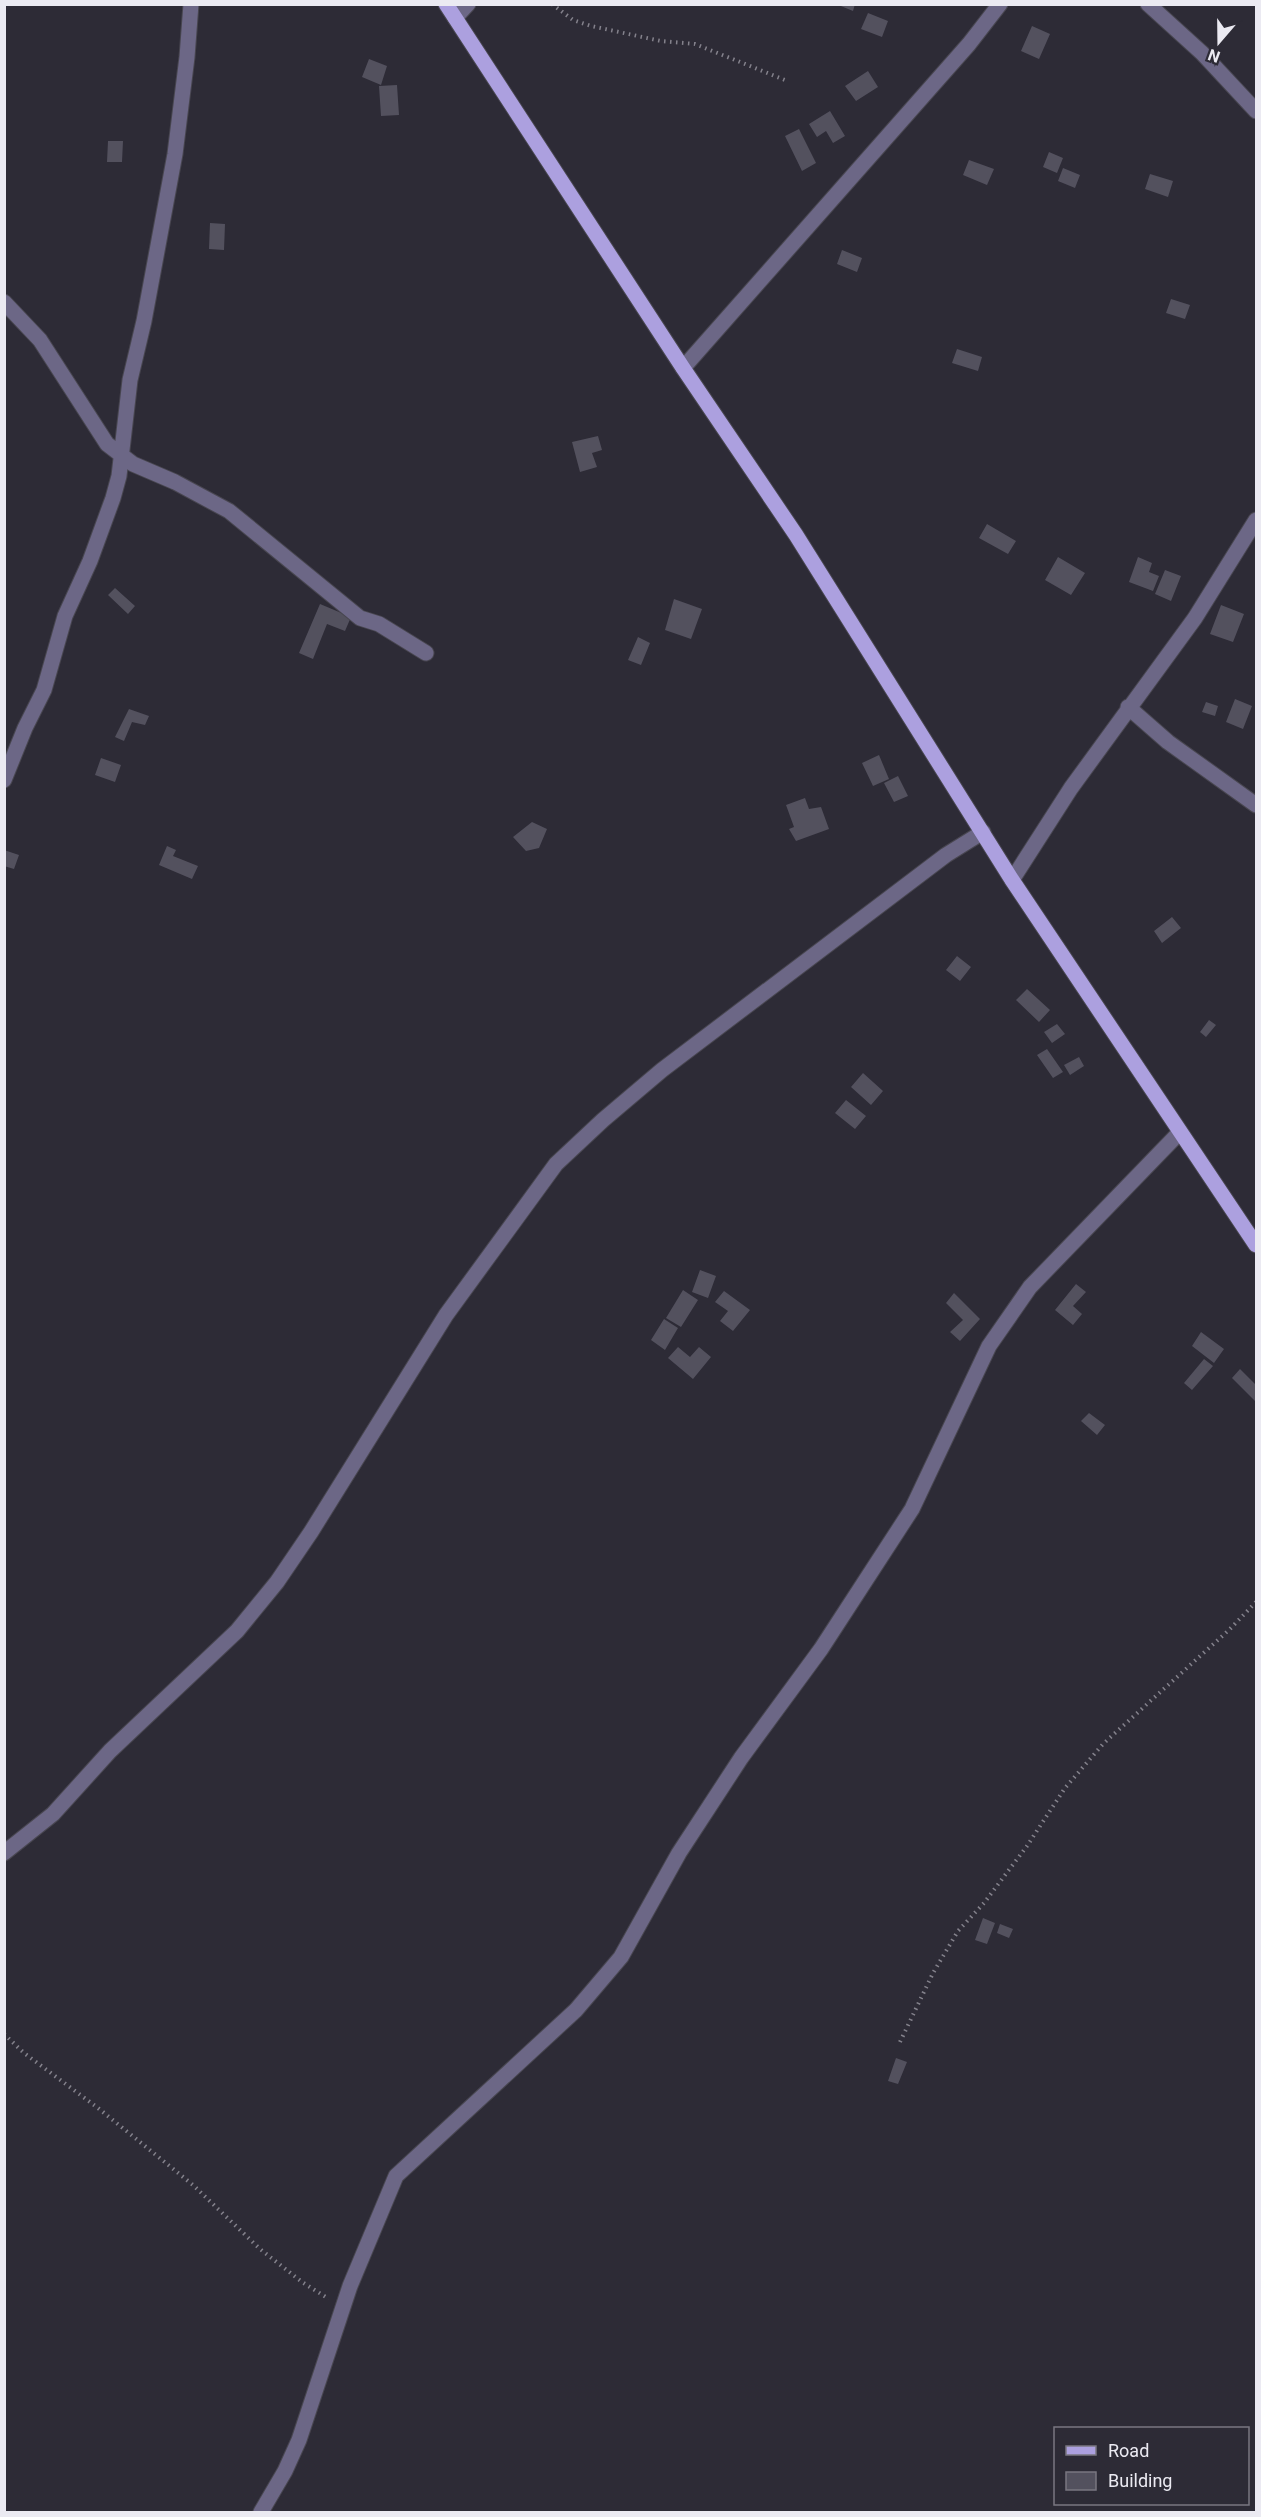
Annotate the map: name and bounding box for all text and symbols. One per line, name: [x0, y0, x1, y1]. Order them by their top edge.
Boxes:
north arrow: [1189, 12, 1249, 72]
text: N: [1205, 45, 1223, 66]
legend: [1054, 2427, 1249, 2505]
text: Road: [1108, 2440, 1149, 2461]
text: Building: [1108, 2470, 1172, 2491]

